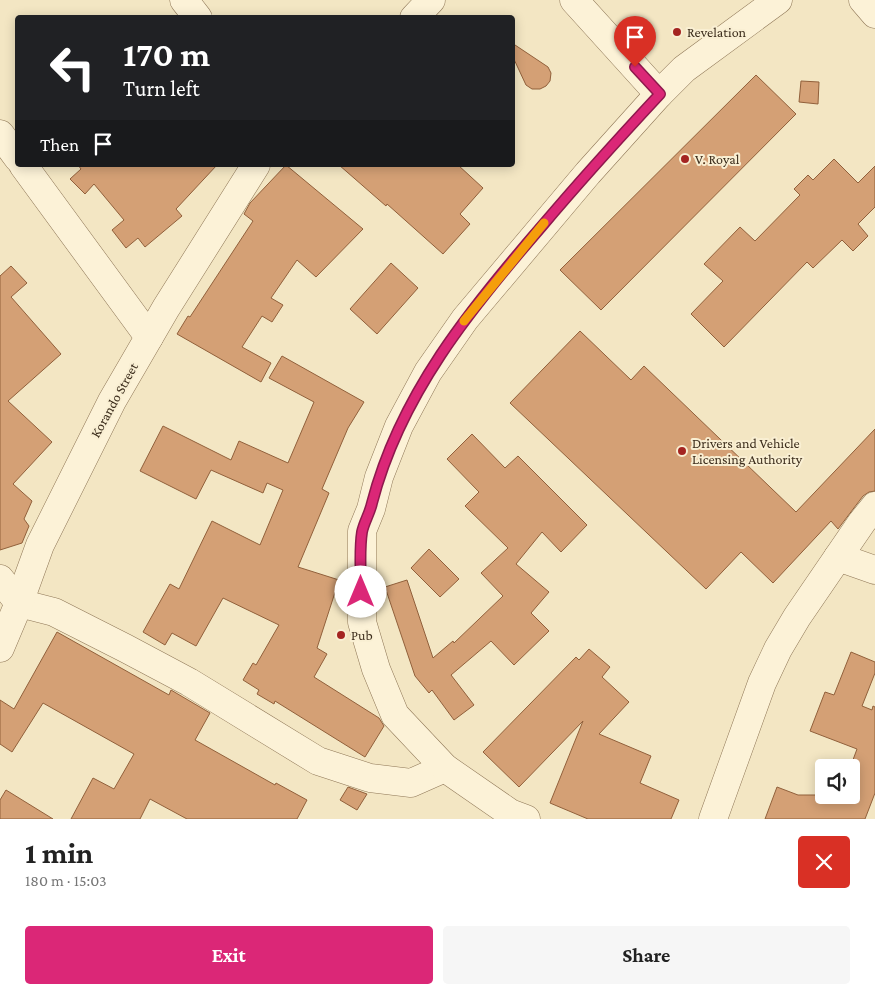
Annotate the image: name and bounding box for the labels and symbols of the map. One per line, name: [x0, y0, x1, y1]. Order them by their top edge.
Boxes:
pin: [614, 16, 656, 67]
place label: Revelation: [687, 24, 747, 40]
marker: Revelation: [671, 26, 683, 38]
place label: V. Royal: [695, 151, 740, 167]
marker: V. Royal: [679, 153, 691, 165]
street label: Korando Street: [87, 359, 141, 440]
place label: Drivers and Vehicle Licensing Authority: [692, 435, 803, 467]
marker: Drivers and Vehicle Licensing Authority: [676, 445, 688, 457]
position arrow: [334, 565, 386, 617]
place label: Pub: [351, 627, 373, 643]
marker: Pub: [335, 629, 347, 641]

